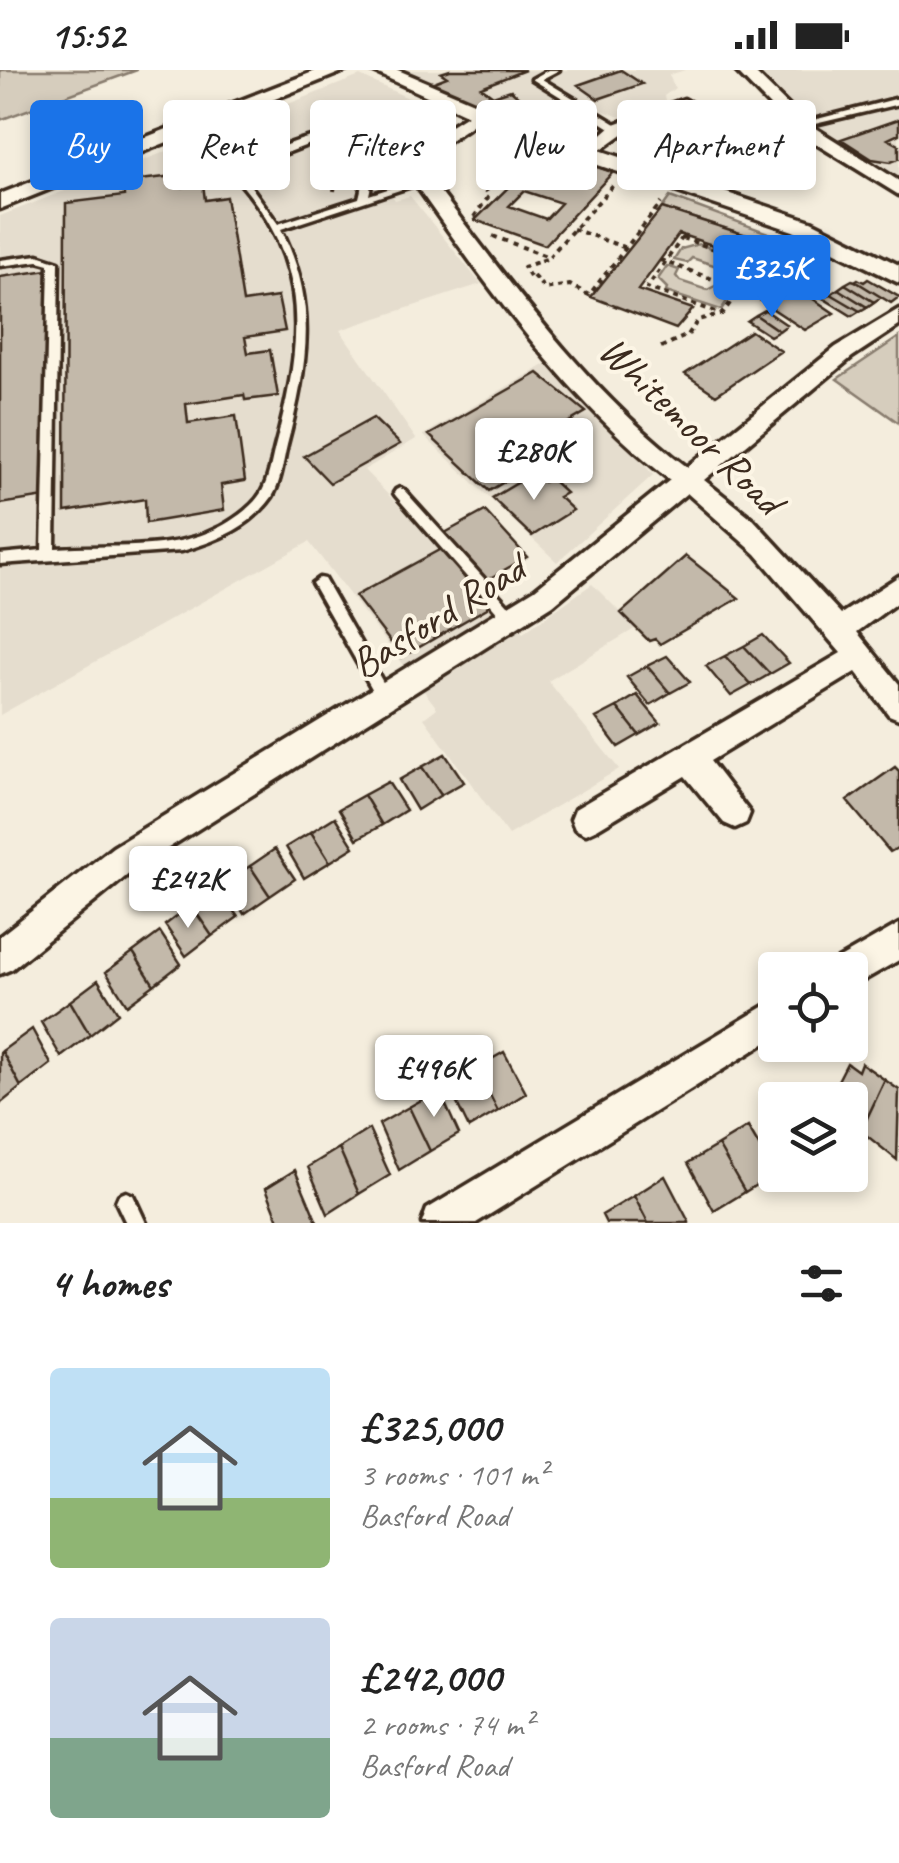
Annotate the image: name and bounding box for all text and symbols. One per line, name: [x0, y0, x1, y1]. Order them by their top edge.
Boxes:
text: 15:52: [50, 12, 125, 59]
chip: Buy: [30, 100, 143, 190]
chip: Rent: [163, 100, 290, 190]
chip: Filters: [310, 100, 456, 190]
chip: New: [476, 100, 597, 190]
chip: Apartment: [617, 100, 816, 190]
pin: £325K: [702, 235, 842, 320]
text: £325K: [735, 247, 809, 288]
street label: Whitemoor Road: [588, 324, 799, 530]
pin: £280K: [464, 418, 604, 503]
text: £280K: [497, 430, 571, 471]
street label: Basford Road: [341, 539, 540, 690]
pin: £242K: [118, 846, 258, 931]
text: £242K: [151, 858, 225, 899]
map controls: [758, 952, 868, 1192]
button: locate: [758, 952, 868, 1062]
pin: £496K: [364, 1035, 504, 1120]
text: £496K: [397, 1047, 471, 1088]
button: layers: [758, 1082, 868, 1192]
icon: filters: [794, 1256, 849, 1311]
text: 4 homes: [50, 1257, 169, 1310]
text: £325,000: [360, 1401, 500, 1454]
icon: home: [130, 1408, 250, 1528]
text: 3 rooms · 101 m²: [360, 1454, 547, 1495]
text: Basford Road: [360, 1495, 509, 1536]
text: £242,000: [360, 1651, 501, 1704]
icon: home: [130, 1658, 250, 1778]
text: 2 rooms · 74 m²: [360, 1704, 533, 1745]
text: Basford Road: [360, 1745, 509, 1786]

